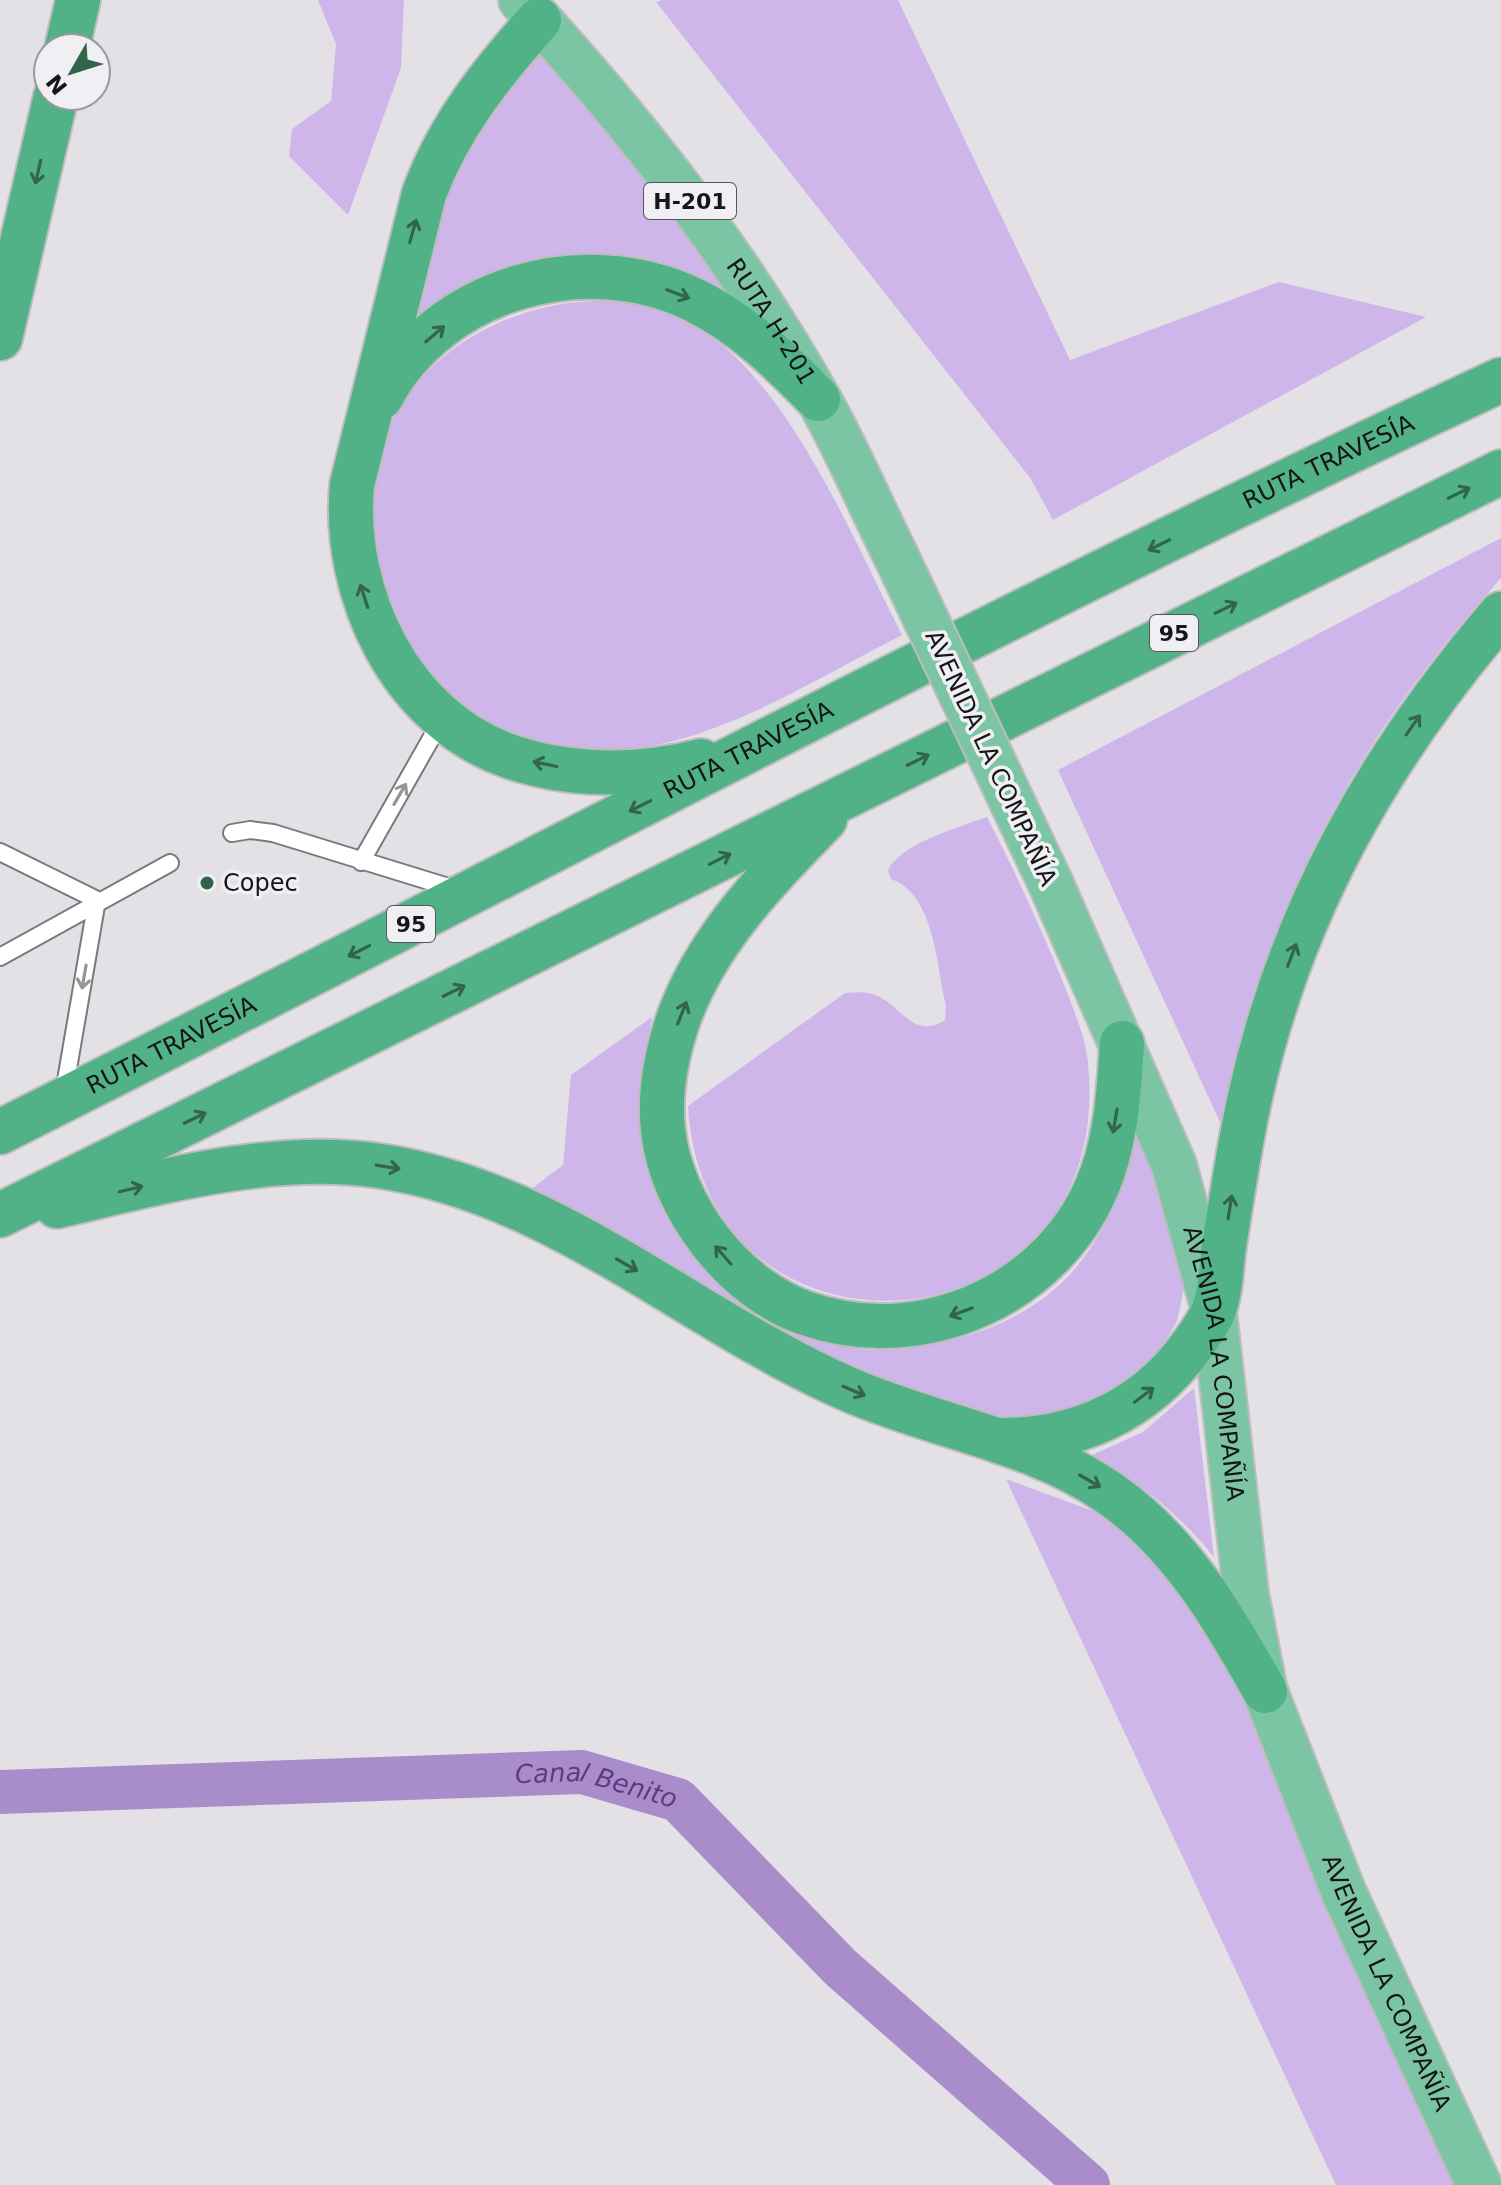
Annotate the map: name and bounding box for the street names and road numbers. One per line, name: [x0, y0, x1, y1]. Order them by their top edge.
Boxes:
road number: H-201: [644, 183, 736, 219]
street label: RUTA H-201: [721, 253, 821, 389]
street label: RUTA TRAVESÍA: [1238, 409, 1419, 515]
road number: 95: [1150, 615, 1198, 651]
street label: AVENIDA LA COMPAÑÍA: [919, 625, 1065, 891]
street label: RUTA TRAVESÍA: [659, 695, 838, 805]
road number: 95: [387, 906, 435, 942]
street label: RUTA TRAVESÍA: [82, 990, 261, 1100]
street label: AVENIDA LA COMPAÑÍA: [1177, 1223, 1250, 1503]
street label: AVENIDA LA COMPAÑÍA: [1316, 1850, 1457, 2116]

